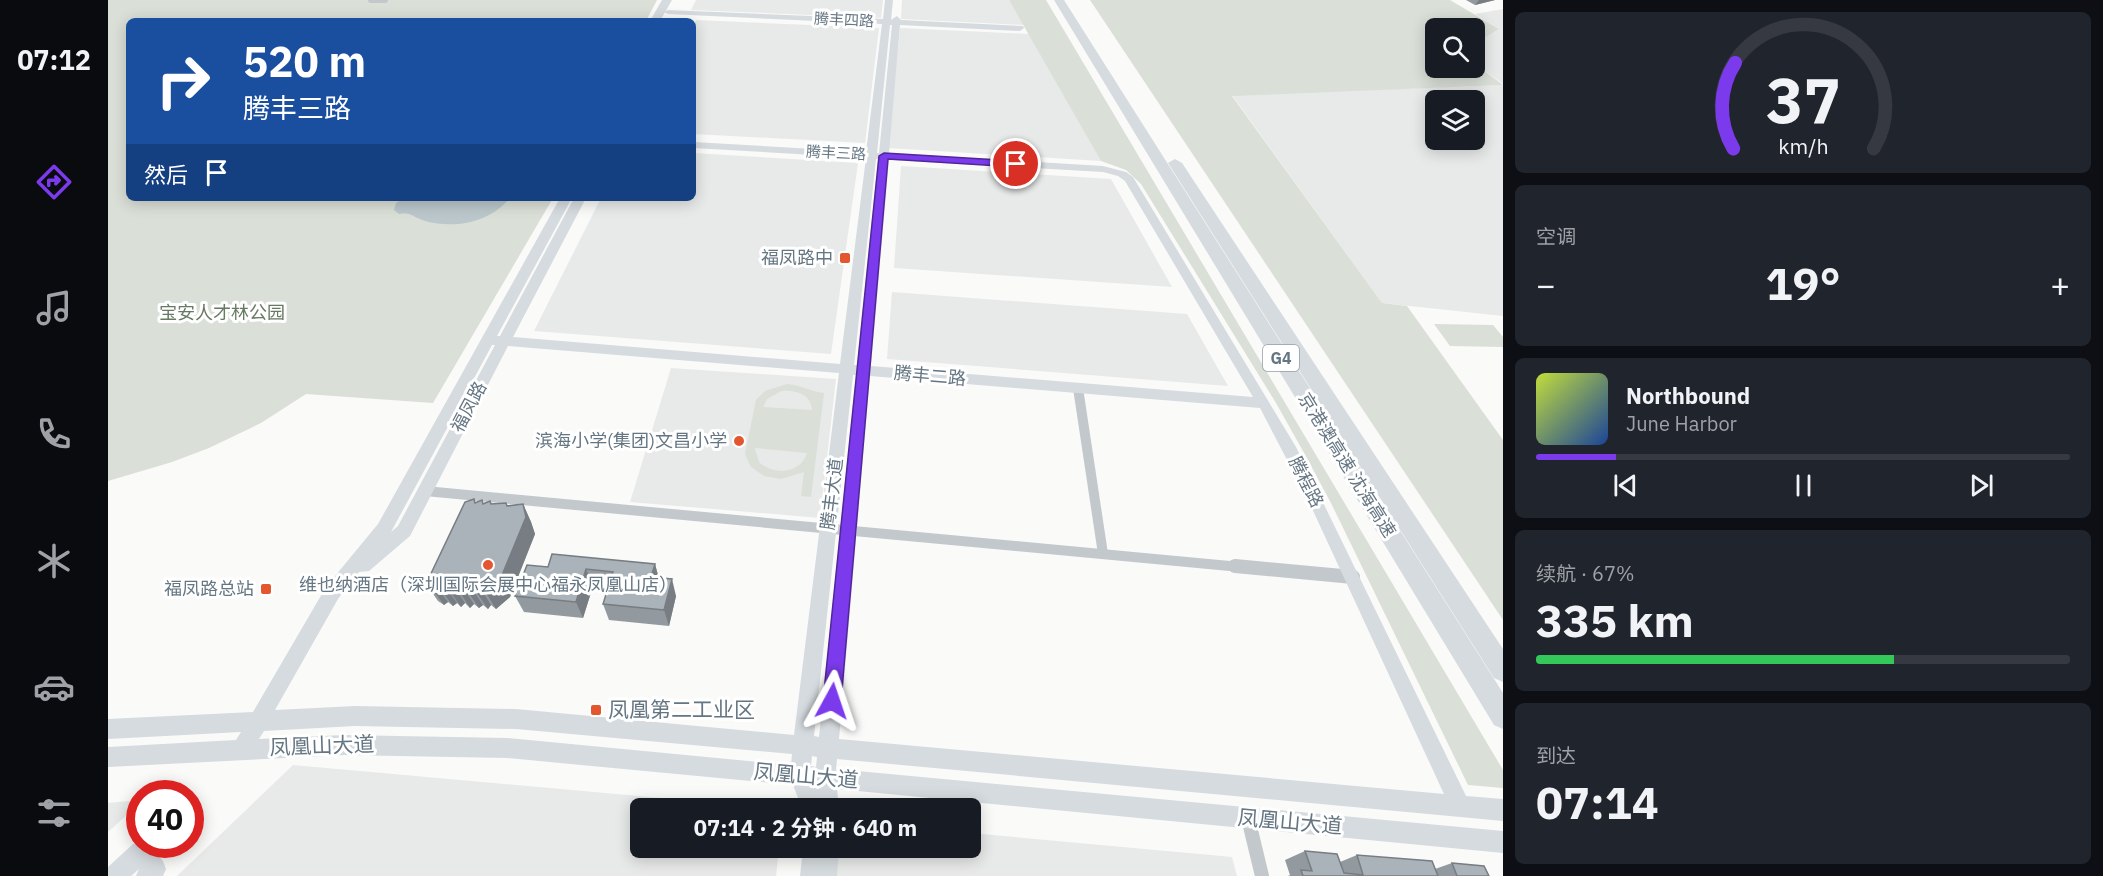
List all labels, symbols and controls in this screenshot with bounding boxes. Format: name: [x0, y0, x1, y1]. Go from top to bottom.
street label: 腾丰四路: [814, 8, 874, 31]
map controls: [1425, 18, 1485, 150]
button: search: [1425, 18, 1485, 78]
text: 520 m: [243, 34, 366, 89]
text: 07:12: [17, 42, 91, 77]
icon: right: [144, 42, 222, 120]
text: 37: [1766, 60, 1840, 141]
text: 腾丰三路: [243, 90, 351, 125]
button: layers: [1425, 90, 1485, 150]
text: km/h: [1778, 133, 1828, 161]
pin: [990, 138, 1041, 189]
street label: 腾丰三路: [806, 141, 866, 164]
icon: arrive: [999, 147, 1032, 180]
icon: arrive: [200, 156, 233, 189]
text: 然后: [144, 160, 188, 189]
icon: directions: [33, 161, 75, 203]
text: 空调: [1536, 223, 1576, 250]
place label: 福凤路中: [761, 246, 833, 269]
marker: 福凤路中: [838, 251, 852, 265]
text: 19°: [1765, 254, 1841, 312]
text: −: [1536, 263, 1556, 306]
text: +: [2050, 263, 2070, 306]
icon: music: [33, 287, 75, 329]
park label: 宝安人才林公园: [159, 301, 285, 324]
road number: G4: [1263, 345, 1299, 371]
street label: 腾丰二路: [893, 361, 967, 390]
street label: 福凤路: [446, 378, 491, 436]
text: Northbound: [1626, 381, 1750, 410]
street label: 京港澳高速 沈海高速: [1294, 388, 1401, 541]
text: June Harbor: [1626, 410, 1737, 437]
icon: phone: [33, 413, 75, 455]
place label: 滨海小学(集团)文昌小学: [535, 429, 727, 452]
marker: 滨海小学(集团)文昌小学: [732, 434, 746, 448]
street label: 腾程路: [1284, 452, 1329, 511]
street label: 腾丰大道: [816, 457, 847, 531]
icon: previous: [1609, 469, 1642, 502]
icon: pause: [1787, 469, 1820, 502]
icon: next: [1965, 469, 1998, 502]
icon: climate: [33, 540, 75, 582]
marker: 维也纳酒店（深圳国际会展中心福永凤凰山店）: [481, 558, 495, 572]
text: 续航 · 67%: [1536, 560, 1635, 587]
place label: 维也纳酒店（深圳国际会展中心福永凤凰山店）: [299, 573, 677, 596]
place label: 福凤路总站: [164, 577, 254, 600]
marker: 福凤路总站: [259, 582, 273, 596]
text: 335 km: [1536, 591, 1694, 649]
icon: car: [33, 666, 75, 708]
position arrow: [800, 669, 864, 733]
place label: 凤凰第二工业区: [608, 695, 755, 723]
marker: 凤凰第二工业区: [589, 703, 603, 717]
street label: 凤凰山大道: [269, 729, 375, 761]
text: 到达: [1536, 742, 1576, 769]
street label: 凤凰山大道: [753, 756, 860, 794]
text: 07:14: [1536, 773, 1659, 831]
speed limit sign: 40: [126, 780, 204, 858]
icon: filters: [33, 792, 75, 834]
street label: 凤凰山大道: [1237, 802, 1344, 840]
text: 07:14 · 2 分钟 · 640 m: [694, 813, 917, 842]

